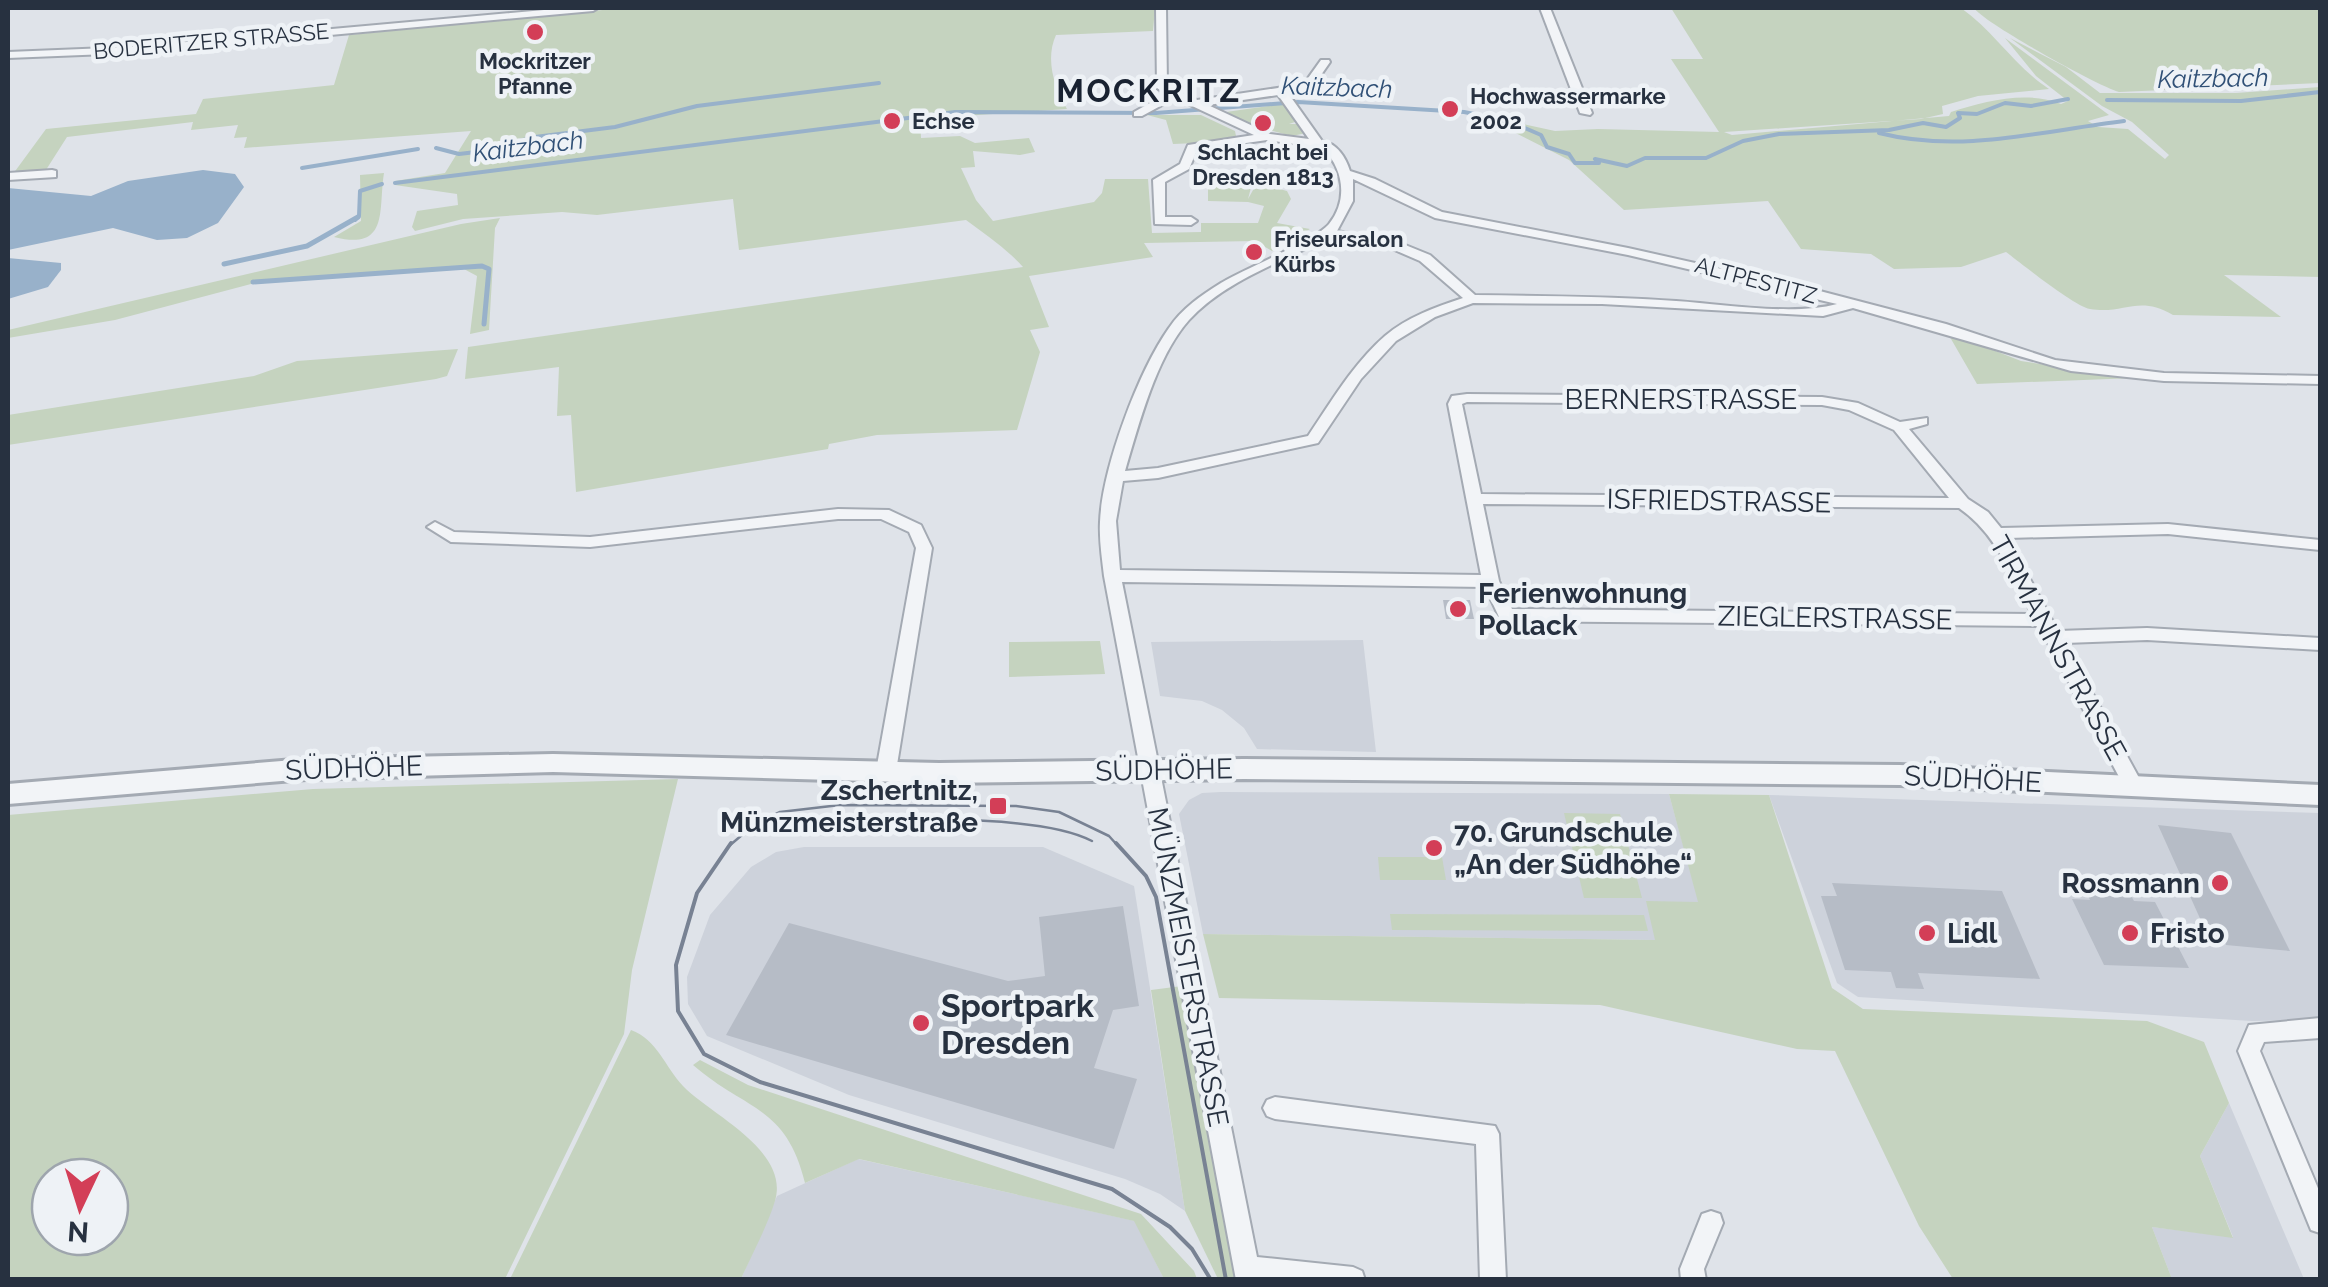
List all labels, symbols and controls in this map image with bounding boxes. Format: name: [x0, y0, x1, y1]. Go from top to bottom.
street label: BODERITZER STRASSE: [92, 18, 330, 64]
marker: Mockritzer Pfanne: [524, 21, 546, 43]
place label: Mockritzer Pfanne: [479, 48, 591, 99]
water label: Kaitzbach: [2157, 62, 2269, 94]
water label: Kaitzbach: [1281, 70, 1393, 104]
district label: MOCKRITZ: [1056, 72, 1242, 109]
place label: Hochwassermarke 2002: [1470, 83, 1666, 134]
marker: Hochwassermarke 2002: [1439, 98, 1461, 120]
place label: Echse: [912, 108, 975, 134]
marker: Echse: [881, 110, 903, 132]
marker: Schlacht bei Dresden 1813: [1252, 112, 1274, 134]
water label: Kaitzbach: [471, 124, 585, 168]
place label: Schlacht bei Dresden 1813: [1192, 139, 1334, 190]
place label: Friseursalon Kürbs: [1274, 226, 1403, 277]
marker: Friseursalon Kürbs: [1243, 241, 1265, 263]
street label: ALTPESTITZ: [1692, 251, 1820, 309]
street label: BERNERSTRASSE: [1565, 383, 1797, 416]
street label: ISFRIEDSTRASSE: [1606, 483, 1832, 519]
street label: TIRMANNSTRASSE: [1983, 530, 2133, 766]
place label: Ferienwohnung Pollack: [1478, 577, 1687, 642]
marker: Ferienwohnung Pollack: [1447, 598, 1469, 620]
street label: ZIEGLERSTRASSE: [1717, 599, 1953, 637]
street label: SÜDHÖHE: [285, 749, 423, 787]
street label: SÜDHÖHE: [1095, 752, 1233, 788]
street label: SÜDHÖHE: [1903, 759, 2043, 799]
place label: Zschertnitz, Münzmeisterstraße: [720, 774, 978, 839]
marker: Zschertnitz, Münzmeisterstraße: [987, 795, 1009, 817]
street label: MÜNZMEISTERSTRASSE: [1141, 804, 1235, 1130]
place label: 70. Grundschule „An der Südhöhe“: [1454, 816, 1692, 881]
marker: 70. Grundschule „An der Südhöhe“: [1423, 837, 1445, 859]
place label: Rossmann: [2061, 867, 2200, 900]
marker: Rossmann: [2209, 872, 2231, 894]
place label: Lidl: [1947, 917, 1998, 950]
place label: Fristo: [2150, 917, 2225, 950]
marker: Lidl: [1916, 922, 1938, 944]
marker: Fristo: [2119, 922, 2141, 944]
place label: Sportpark Dresden: [941, 987, 1094, 1061]
marker: Sportpark Dresden: [910, 1012, 932, 1034]
north arrow: [30, 1157, 130, 1257]
text: N: [66, 1214, 90, 1249]

